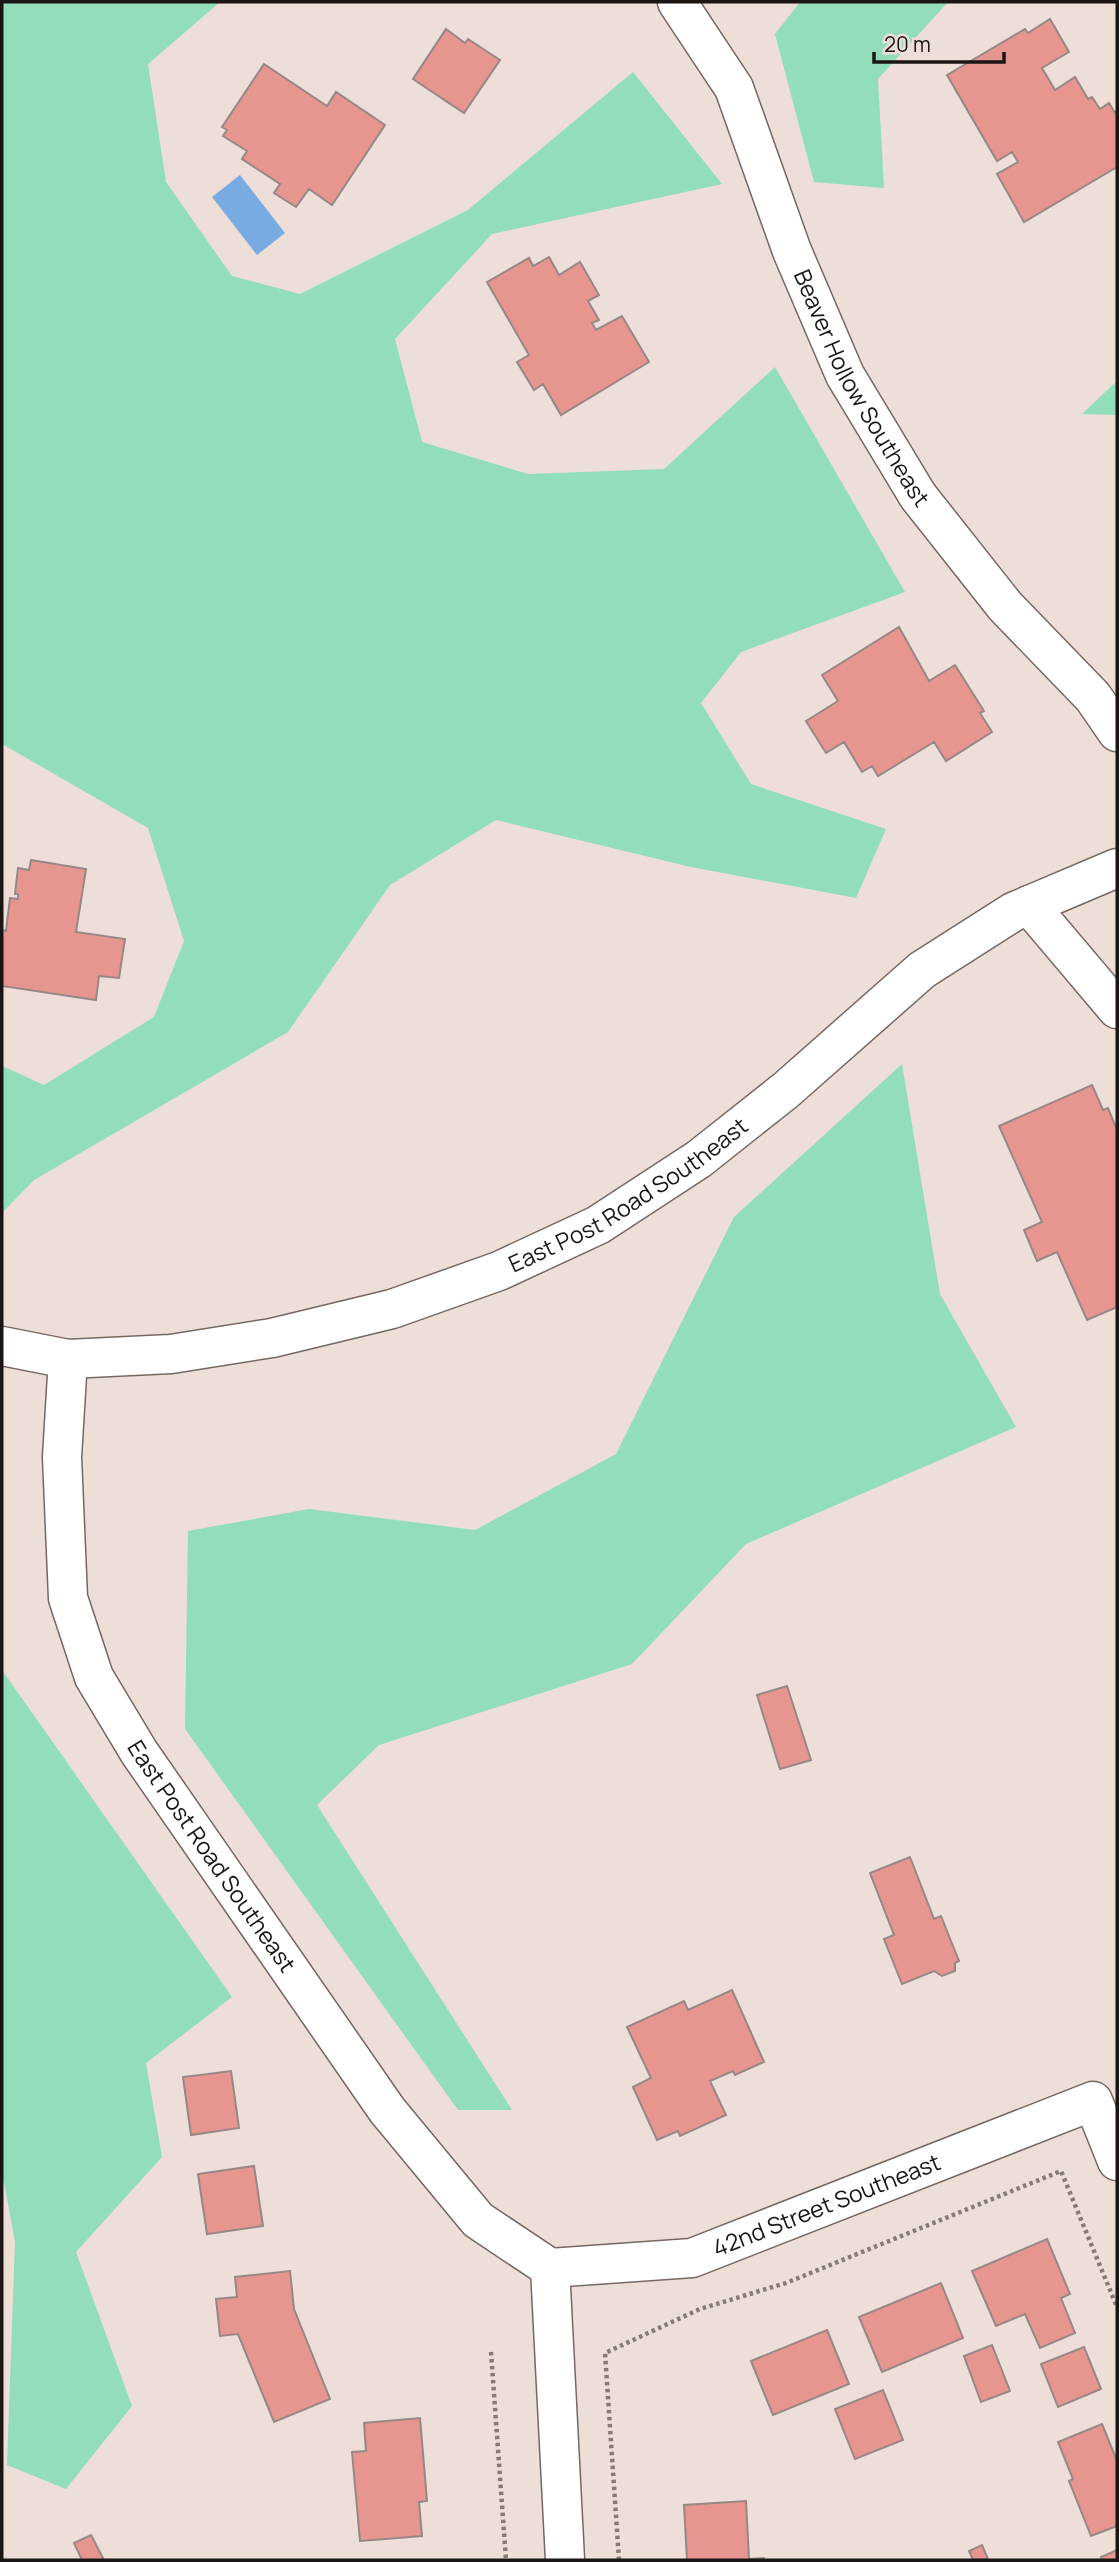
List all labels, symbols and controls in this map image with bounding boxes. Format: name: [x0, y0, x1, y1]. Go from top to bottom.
scale bar: [874, 21, 1004, 65]
text: 20 m: [884, 30, 931, 58]
street label: Beaver Hollow Southeast: [787, 264, 937, 513]
street label: East Post Road Southeast: [503, 1109, 754, 1279]
street label: East Post Road Southeast: [121, 1734, 304, 1978]
street label: 42nd Street Southeast: [708, 2145, 945, 2263]

